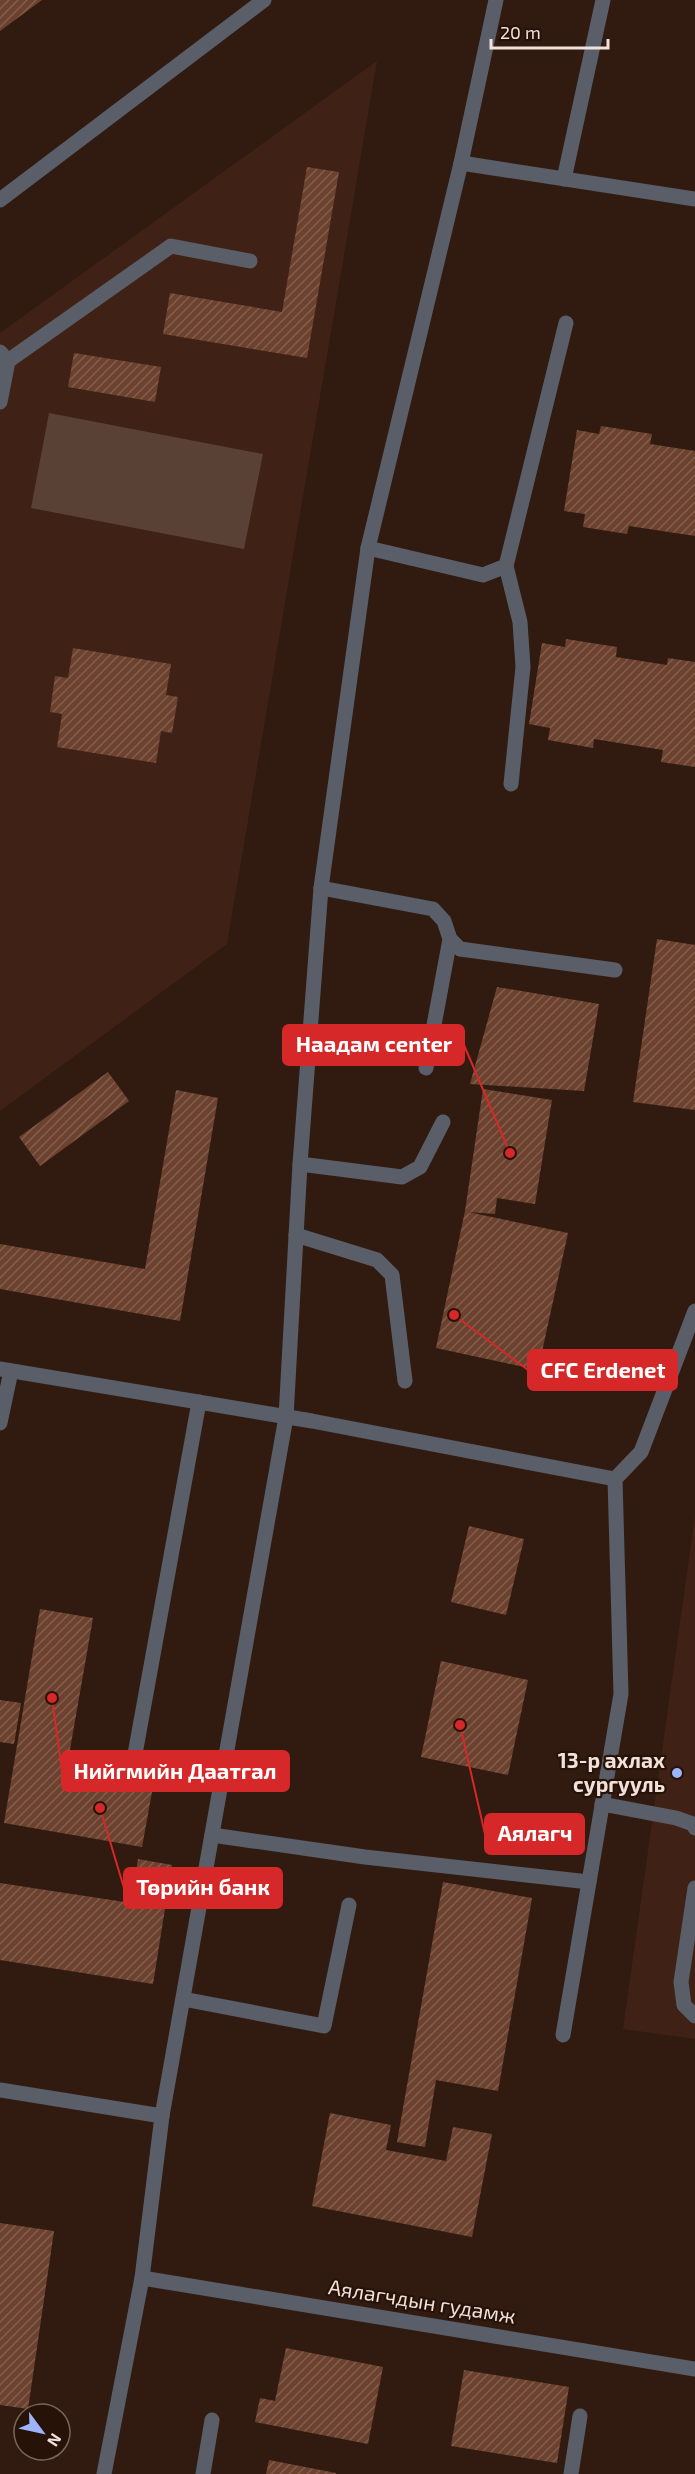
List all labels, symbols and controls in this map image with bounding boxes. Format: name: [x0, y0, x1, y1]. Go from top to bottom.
scale bar: [491, 12, 608, 50]
text: 20 m: [500, 21, 541, 43]
callout: Наадам center: [283, 1025, 464, 1065]
text: Наадам center: [296, 1030, 453, 1056]
callout: CFC Erdenet: [528, 1350, 677, 1390]
text: CFC Erdenet: [541, 1356, 666, 1382]
place label: 13-р ахлах сургууль: [558, 1747, 665, 1796]
callout: Нийгмийн Даатгал: [62, 1751, 289, 1791]
text: Нийгмийн Даатгал: [73, 1757, 277, 1783]
marker: 13-р ахлах сургууль: [670, 1766, 684, 1780]
callout: Аялагч: [485, 1814, 584, 1854]
text: Аялагч: [497, 1819, 573, 1845]
callout: Төрийн банк: [124, 1868, 282, 1908]
text: Төрийн банк: [136, 1873, 270, 1899]
street label: Аялагчдын гудамж: [327, 2273, 518, 2329]
north arrow: [12, 2402, 72, 2462]
text: N: [44, 2430, 66, 2450]

